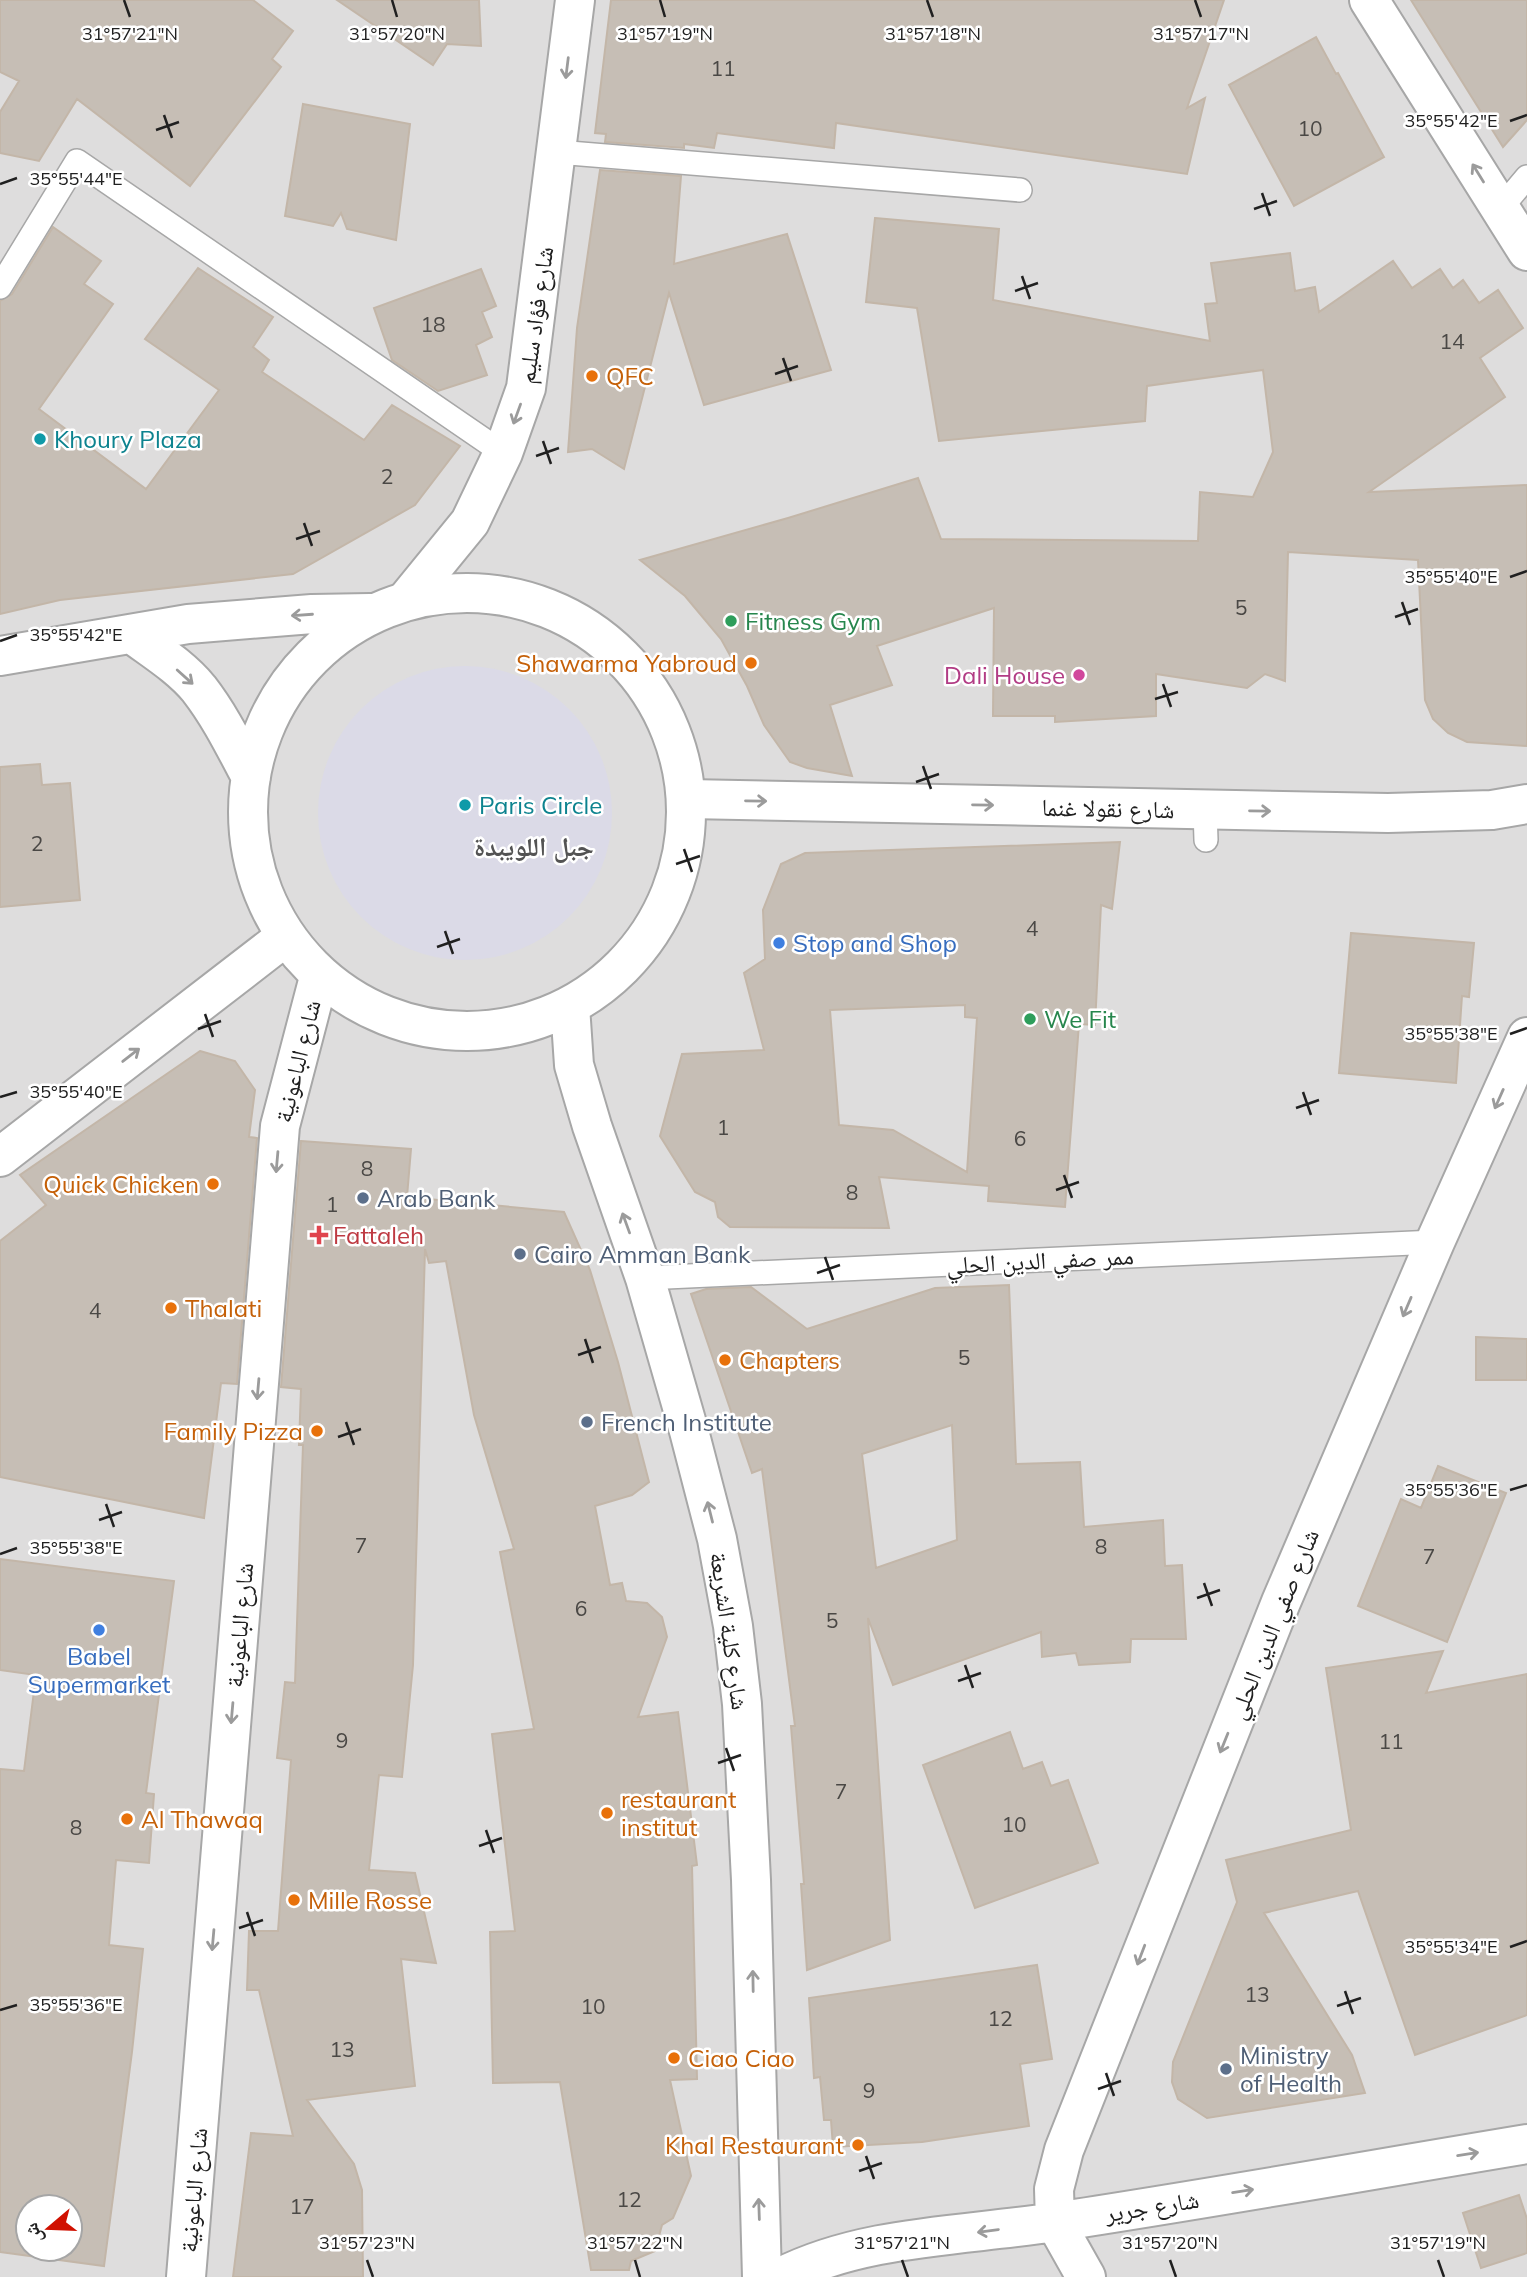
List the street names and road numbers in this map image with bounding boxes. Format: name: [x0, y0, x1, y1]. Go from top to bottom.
street label: شارع فؤاد سليم: [511, 245, 561, 386]
street label: شارع نقولا غنما: [1041, 792, 1175, 825]
street label: شارع الباعونية: [267, 997, 328, 1126]
street label: ممر صفي الدين الحلي: [946, 1240, 1135, 1285]
street label: شارع صفي الدين الحلي: [1221, 1524, 1330, 1725]
street label: شارع كلية الشريعة: [703, 1550, 756, 1712]
street label: شارع الباعونية: [219, 1561, 260, 1689]
street label: شارع الباعونية: [173, 2126, 214, 2254]
street label: شارع جرير: [1102, 2184, 1201, 2229]

